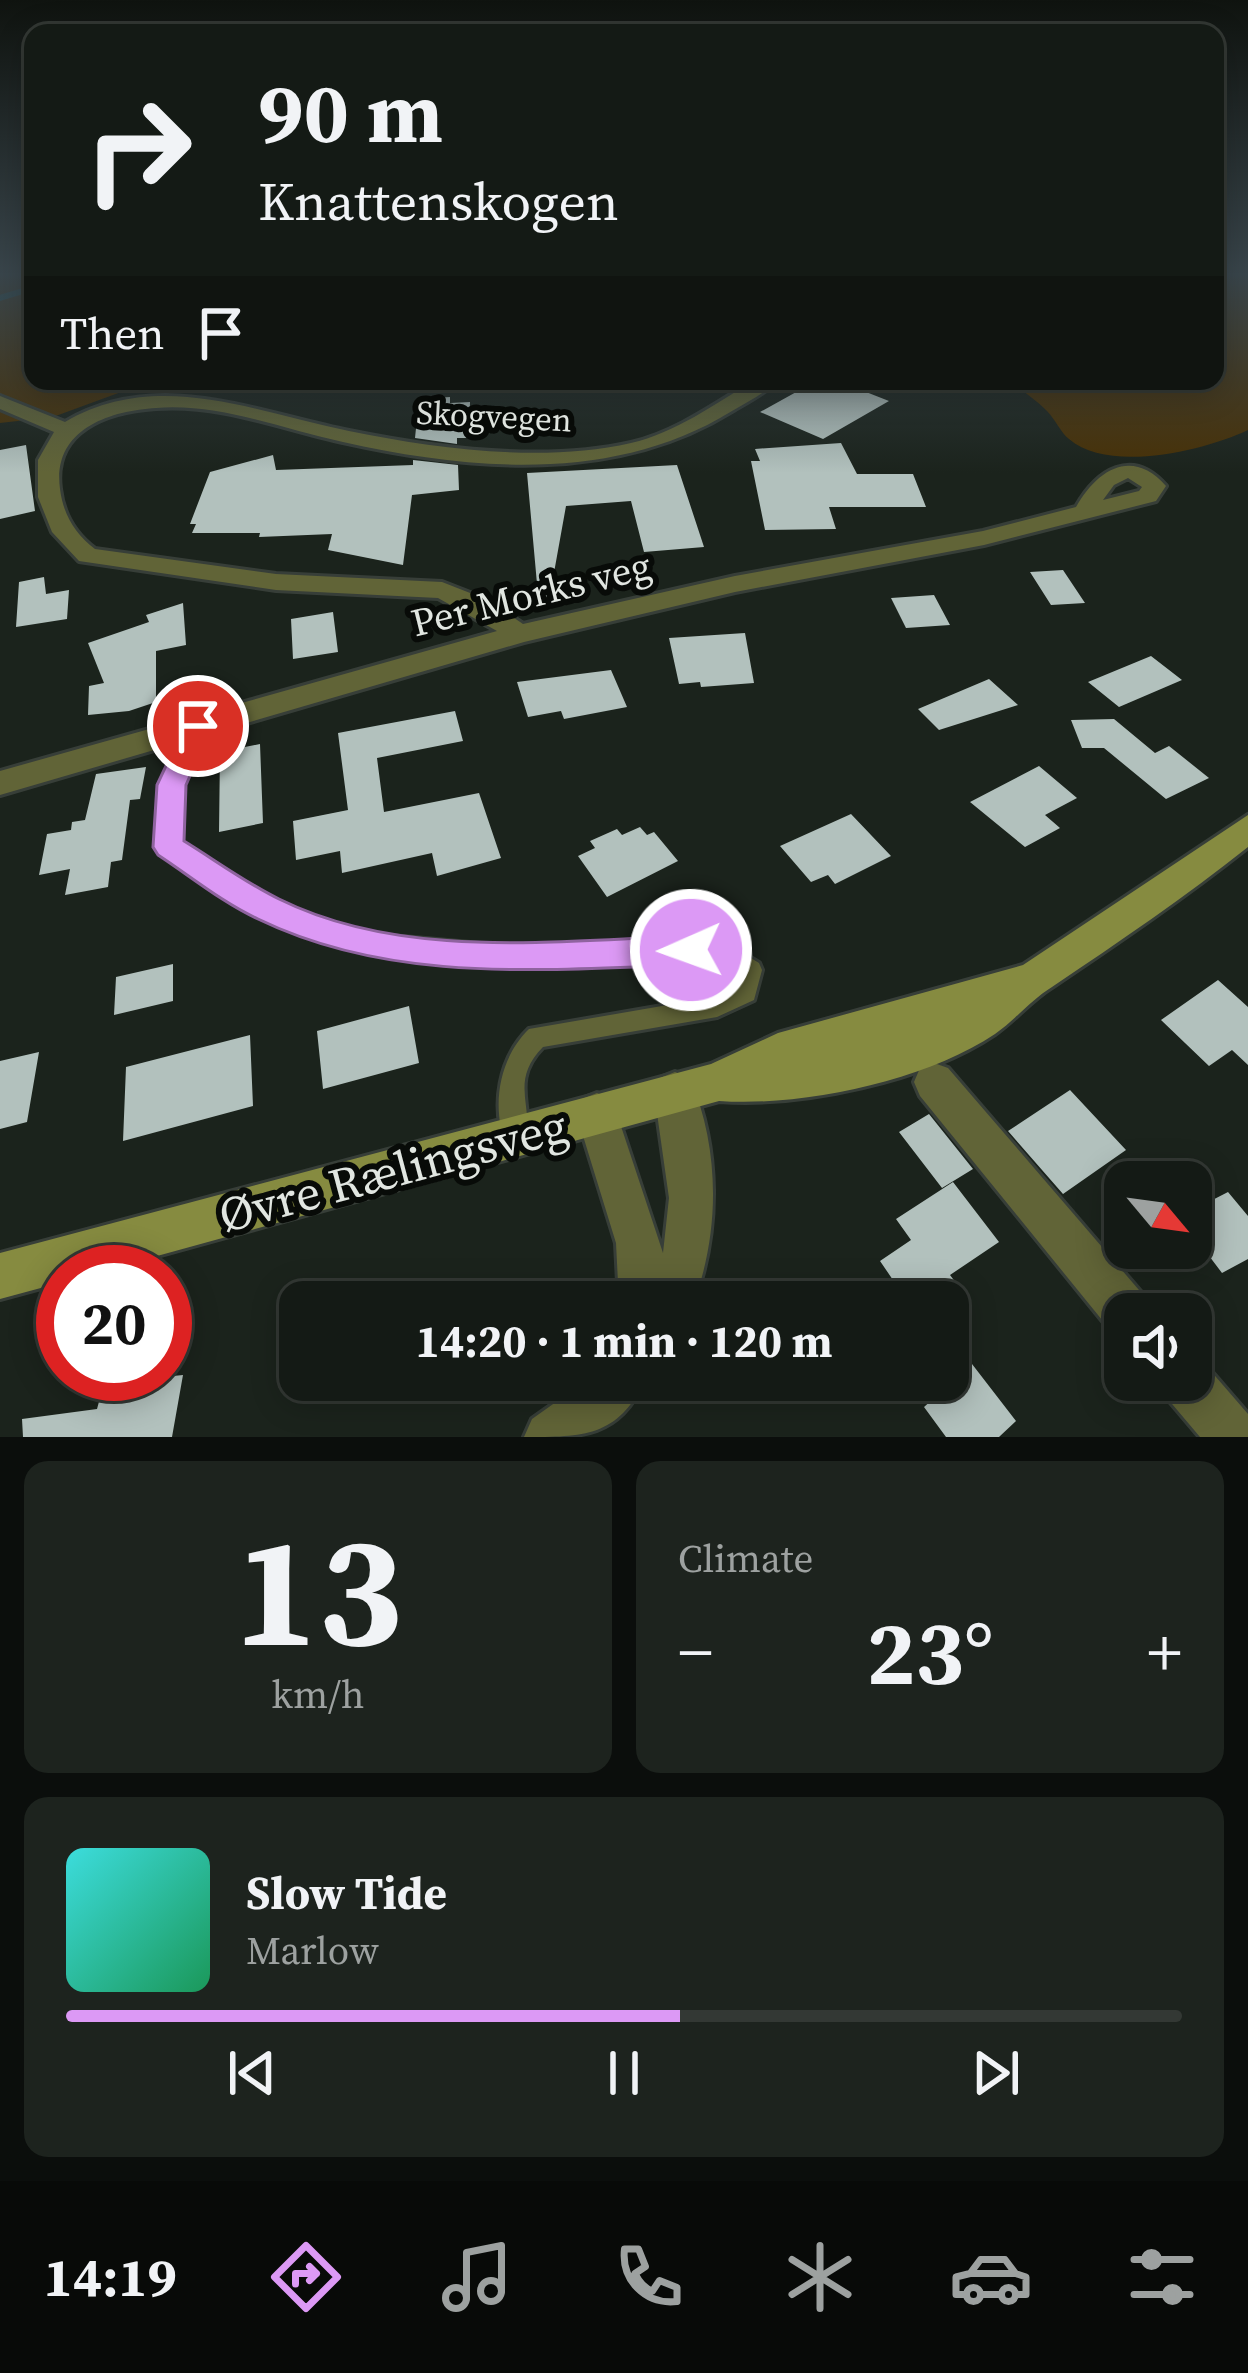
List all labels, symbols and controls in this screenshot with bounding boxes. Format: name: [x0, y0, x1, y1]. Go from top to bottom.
text: 90 m: [258, 55, 443, 170]
icon: right: [60, 72, 216, 228]
text: Knattenskogen: [258, 164, 619, 238]
icon: arrive: [188, 300, 254, 366]
text: Then: [60, 302, 164, 364]
street label: Skogvegen: [415, 389, 573, 443]
street label: Per Morks veg: [405, 539, 657, 649]
pin: [147, 675, 249, 777]
icon: arrive: [165, 693, 231, 759]
position arrow: [628, 887, 754, 1013]
street label: Øvre Rælingsveg: [211, 1092, 575, 1248]
north arrow: [1104, 1161, 1212, 1269]
map controls: [1104, 1161, 1212, 1401]
speed limit sign: 20: [36, 1245, 192, 1401]
button: sound: [1104, 1293, 1212, 1401]
text: 14:20 · 1 min · 120 m: [416, 1310, 832, 1372]
text: 13: [233, 1483, 403, 1697]
text: Climate: [678, 1532, 813, 1585]
text: 23°: [866, 1591, 994, 1714]
text: −: [678, 1607, 713, 1697]
text: +: [1147, 1607, 1182, 1697]
text: km/h: [272, 1668, 364, 1721]
text: Slow Tide: [246, 1862, 447, 1924]
text: Marlow: [246, 1924, 379, 1977]
icon: previous: [219, 2040, 285, 2106]
icon: pause: [591, 2040, 657, 2106]
icon: next: [963, 2040, 1029, 2106]
icon: directions: [264, 2235, 348, 2319]
icon: music: [435, 2235, 519, 2319]
icon: phone: [607, 2235, 691, 2319]
icon: climate: [778, 2235, 862, 2319]
icon: car: [949, 2235, 1033, 2319]
icon: filters: [1120, 2235, 1204, 2319]
text: 14:19: [44, 2240, 177, 2314]

